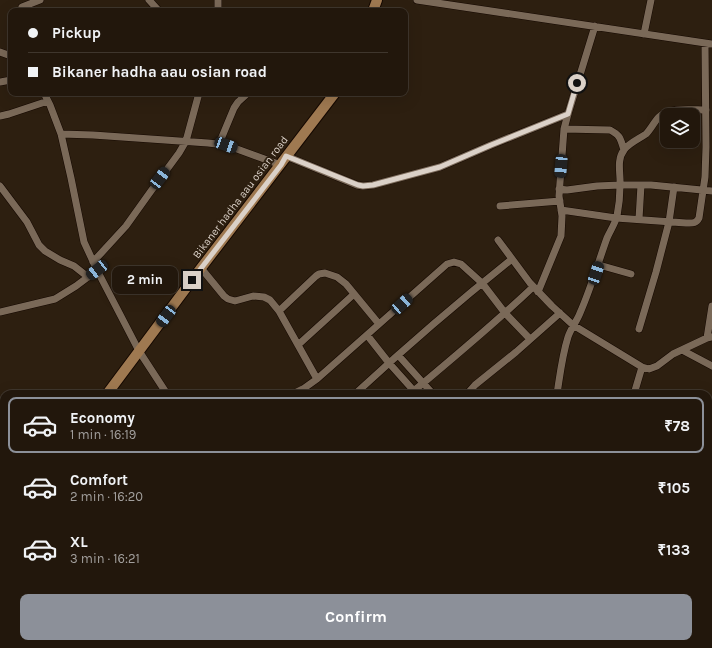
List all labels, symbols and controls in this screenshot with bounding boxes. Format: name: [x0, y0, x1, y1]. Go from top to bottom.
text: Pickup: [52, 24, 101, 42]
text: Bikaner hadha aau osian road: [52, 63, 267, 81]
route start: [568, 74, 586, 92]
map controls: [660, 108, 700, 148]
button: layers: [660, 108, 700, 148]
street label: Bikaner hadha aau osian road: [190, 133, 291, 261]
car: [213, 135, 239, 155]
car: [554, 154, 568, 178]
car: [148, 165, 172, 191]
car: [84, 258, 110, 282]
car: [587, 260, 605, 286]
callout: 2 min: [112, 266, 178, 294]
route end: [183, 271, 201, 289]
text: 2 min: [127, 272, 163, 287]
car: [389, 292, 415, 316]
car: [154, 303, 178, 329]
icon: car: [22, 407, 58, 443]
text: Economy: [70, 409, 135, 427]
text: ₹78: [664, 417, 690, 435]
text: 1 min · 16:19: [70, 427, 136, 442]
icon: car: [22, 469, 58, 505]
text: Comfort: [70, 471, 128, 489]
text: ₹105: [658, 479, 690, 497]
text: 2 min · 16:20: [70, 489, 143, 504]
icon: car: [22, 531, 58, 567]
text: XL: [70, 533, 88, 551]
text: ₹133: [657, 541, 690, 559]
text: 3 min · 16:21: [70, 551, 140, 566]
button: Confirm: [20, 594, 692, 640]

